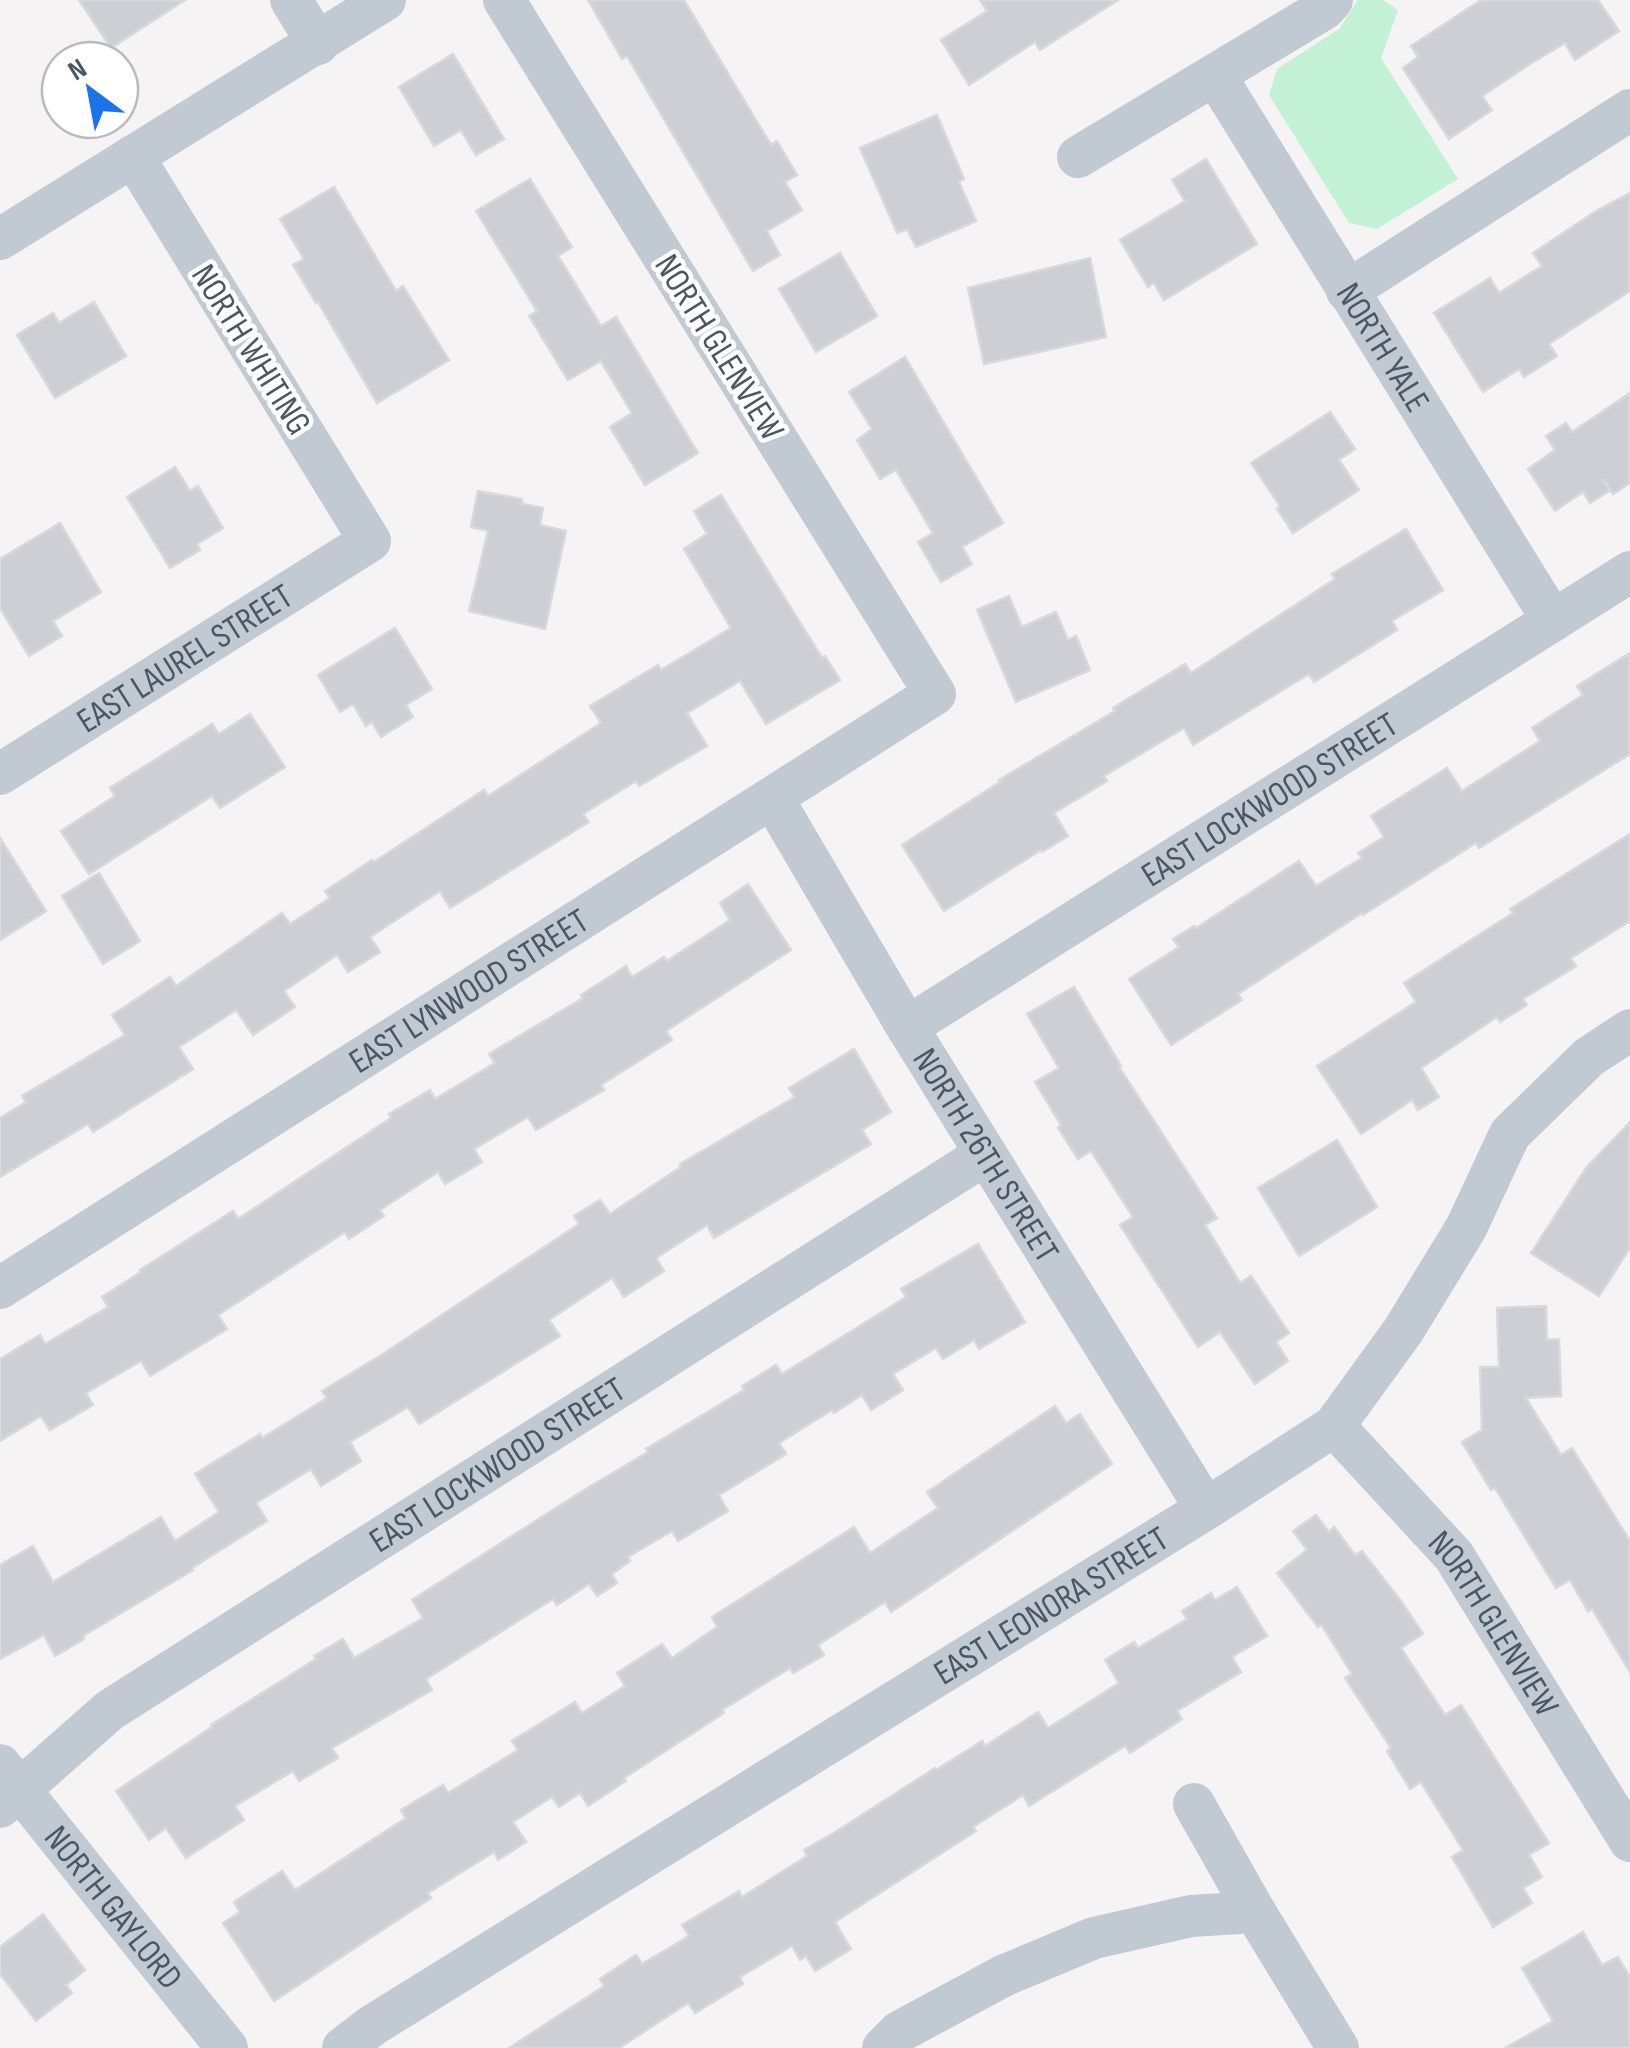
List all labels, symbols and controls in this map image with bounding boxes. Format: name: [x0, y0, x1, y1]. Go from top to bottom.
north arrow: [40, 40, 140, 140]
text: N: [62, 52, 93, 88]
street label: NORTH GLENVIEW: [645, 247, 793, 449]
street label: NORTH WHITING: [181, 257, 320, 443]
street label: NORTH YALE: [1326, 275, 1438, 420]
street label: EAST LAUREL STREET: [70, 575, 301, 743]
street label: EAST LOCKWOOD STREET: [1134, 704, 1406, 897]
street label: EAST LYNWOOD STREET: [342, 900, 597, 1084]
street label: NORTH 26TH STREET: [903, 1041, 1068, 1271]
street label: EAST LOCKWOOD STREET: [362, 1369, 634, 1563]
street label: EAST LEONORA STREET: [926, 1518, 1177, 1695]
street label: NORTH GLENVIEW: [1418, 1522, 1568, 1725]
street label: NORTH GAYLORD: [34, 1818, 191, 1998]

